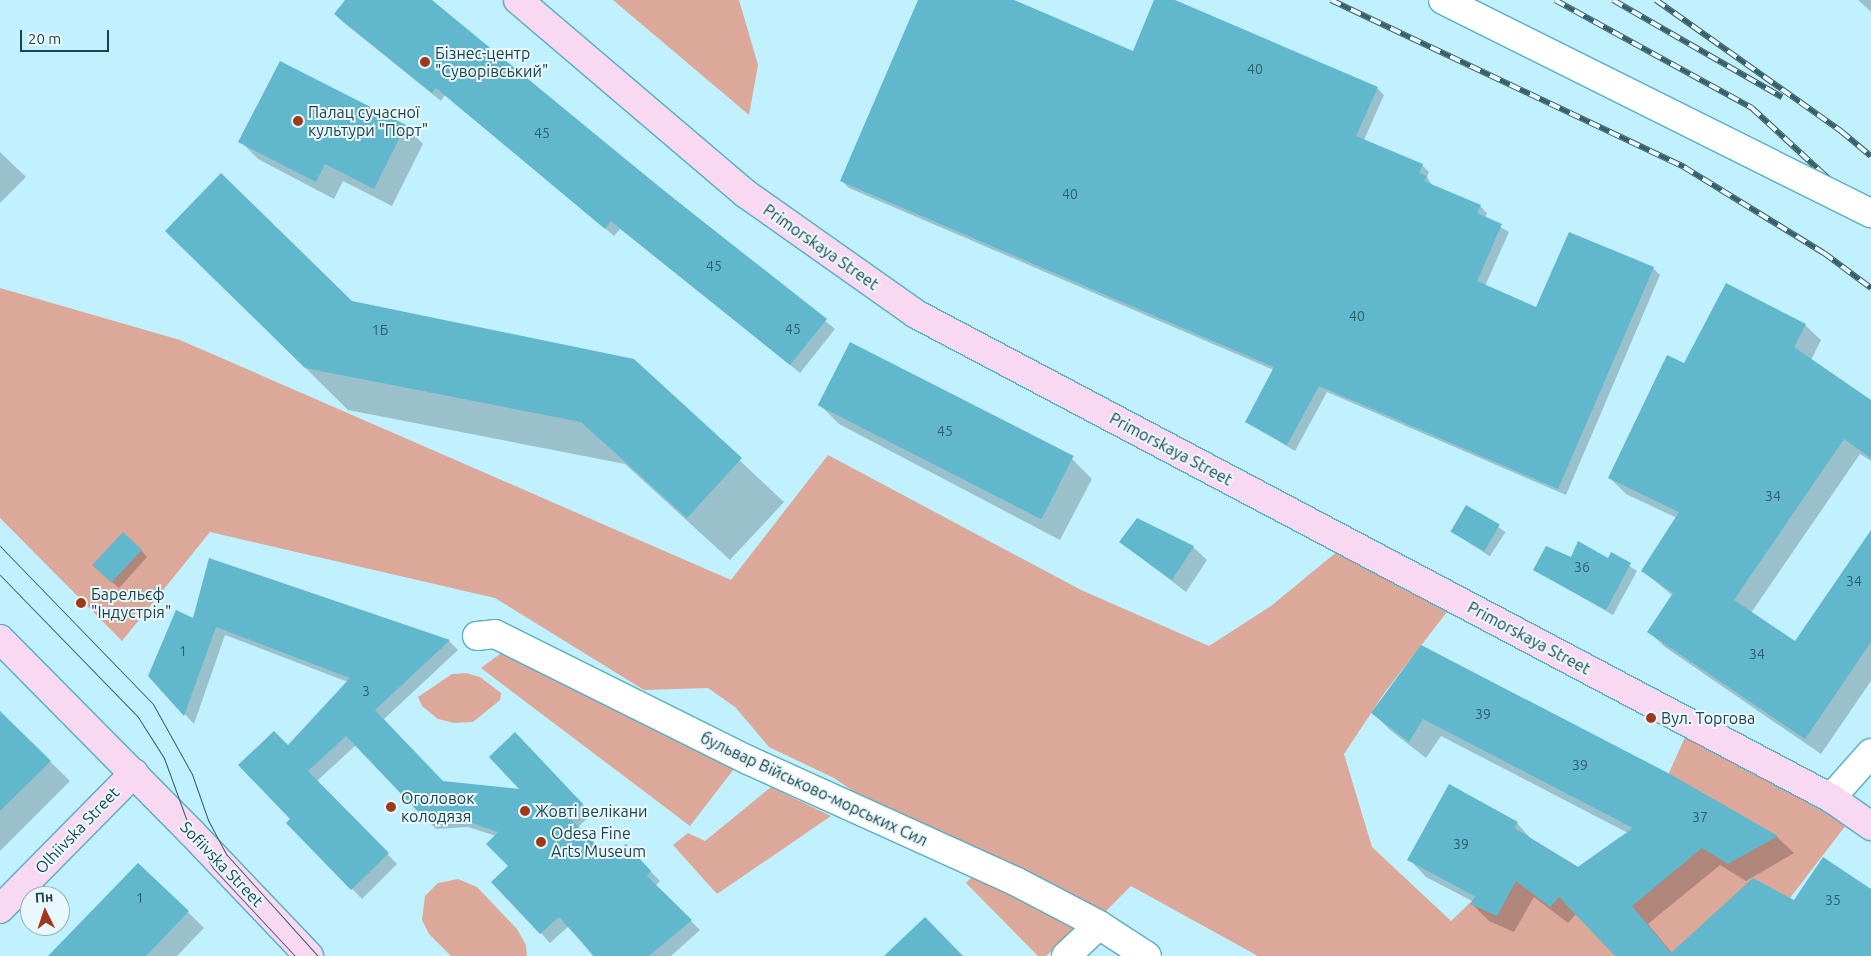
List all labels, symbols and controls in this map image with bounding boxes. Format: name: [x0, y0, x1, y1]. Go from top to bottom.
scale bar: [22, 20, 111, 52]
text: 20 m: [28, 30, 61, 47]
place label: Бізнес-центр "Суворівський": [435, 43, 548, 81]
marker: Бізнес-центр "Суворівський": [419, 56, 431, 68]
house number: 40: [1247, 61, 1263, 77]
place label: Палац сучасної культури "Порт": [308, 102, 428, 140]
marker: Палац сучасної культури "Порт": [292, 115, 304, 127]
house number: 45: [534, 125, 550, 141]
house number: 40: [1062, 186, 1078, 202]
street label: Primorskaya Street: [760, 200, 882, 294]
house number: 45: [706, 258, 722, 274]
house number: 40: [1349, 308, 1365, 324]
house number: 45: [785, 321, 801, 337]
house number: 1Б: [372, 322, 388, 338]
street label: Primorskaya Street: [1106, 409, 1236, 489]
house number: 45: [937, 423, 953, 439]
house number: 34: [1765, 488, 1781, 504]
house number: 36: [1574, 559, 1590, 575]
house number: 34: [1846, 573, 1862, 589]
place label: Барельєф "Індустрія": [91, 584, 171, 622]
marker: Барельєф "Індустрія": [75, 597, 87, 609]
street label: Primorskaya Street: [1464, 598, 1594, 678]
house number: 1: [179, 643, 187, 659]
house number: 34: [1749, 646, 1765, 662]
house number: 3: [362, 683, 370, 699]
house number: 39: [1475, 706, 1491, 722]
place label: Вул. Торгова: [1661, 708, 1755, 728]
marker: Вул. Торгова: [1645, 712, 1657, 724]
street label: бульвар Військово-морських Сил: [697, 728, 931, 850]
house number: 39: [1572, 757, 1588, 773]
street label: Olhiivska Street: [31, 783, 123, 877]
place label: Оголовок колодязя: [401, 788, 474, 826]
marker: Оголовок колодязя: [385, 801, 397, 813]
place label: Жовті велікани: [535, 801, 648, 821]
marker: Жовті велікани: [519, 805, 531, 817]
house number: 37: [1692, 809, 1708, 825]
street label: Sofiivska Street: [177, 817, 267, 911]
place label: Odesa Fine Arts Museum: [551, 823, 646, 861]
marker: Odesa Fine Arts Museum: [535, 836, 547, 848]
house number: 39: [1453, 836, 1469, 852]
north arrow: [20, 886, 70, 936]
text: Пн: [34, 888, 54, 906]
house number: 1: [136, 890, 144, 906]
house number: 35: [1825, 892, 1841, 908]

